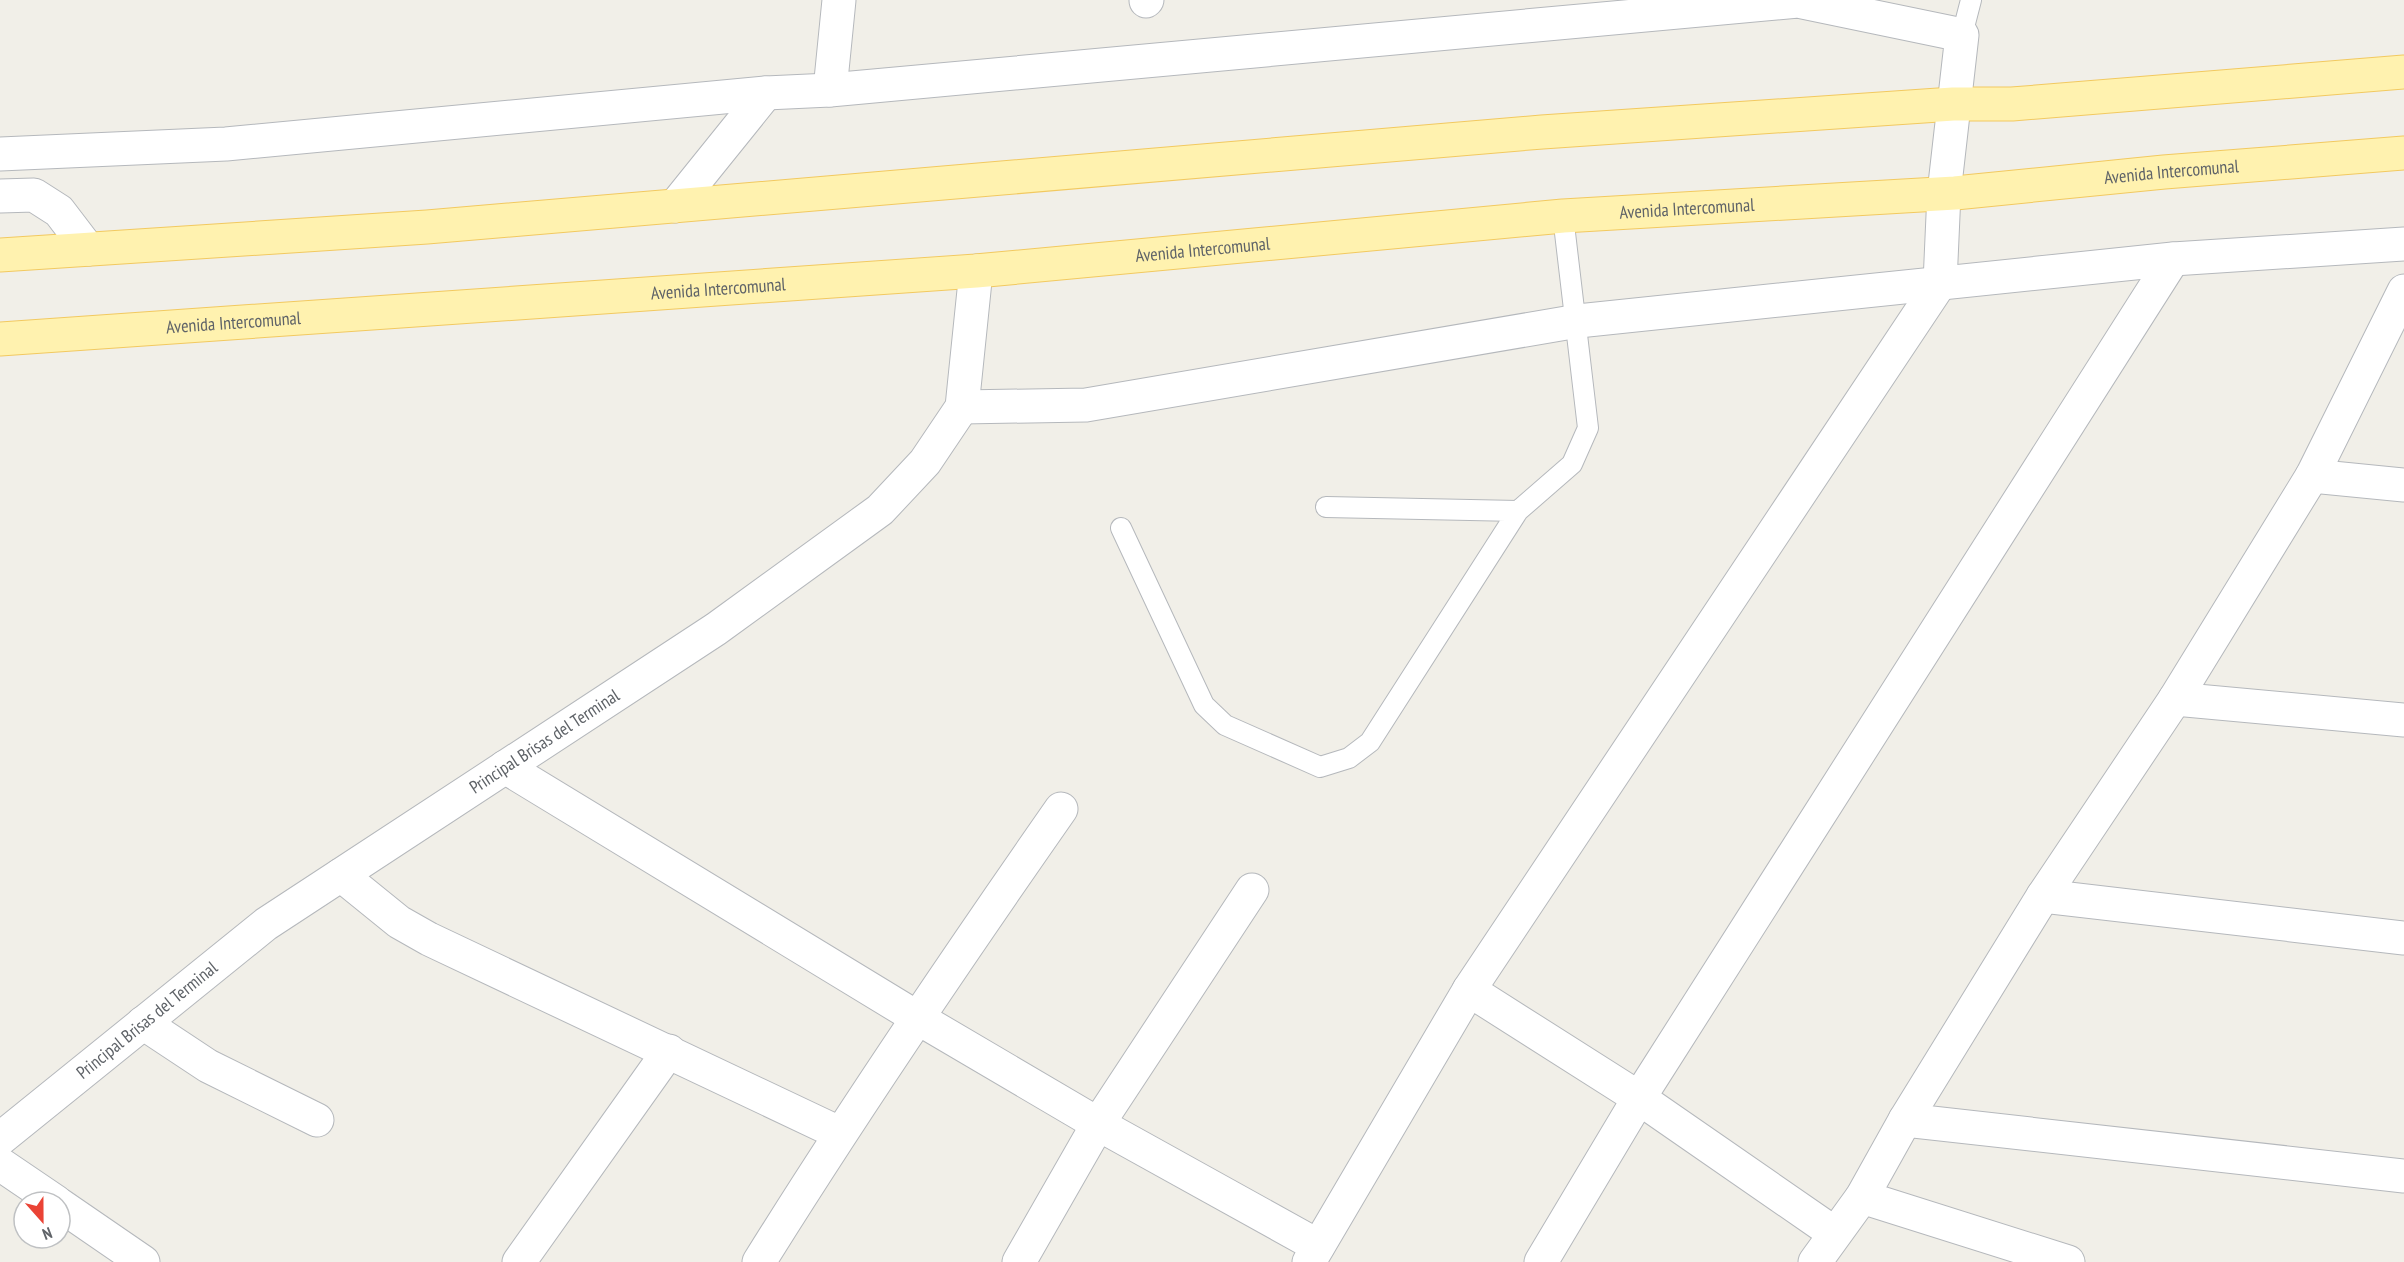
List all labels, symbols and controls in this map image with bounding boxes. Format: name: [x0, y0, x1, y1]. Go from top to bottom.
street label: Avenida Intercomunal: [2103, 154, 2240, 189]
street label: Avenida Intercomunal: [1619, 193, 1756, 224]
street label: Avenida Intercomunal: [1134, 231, 1272, 267]
street label: Avenida Intercomunal: [650, 272, 787, 305]
street label: Avenida Intercomunal: [165, 306, 302, 338]
street label: Principal Brisas del Terminal: [465, 683, 624, 799]
street label: Principal Brisas del Terminal: [72, 955, 222, 1084]
north arrow: [12, 1190, 72, 1250]
text: N: [40, 1223, 55, 1245]

